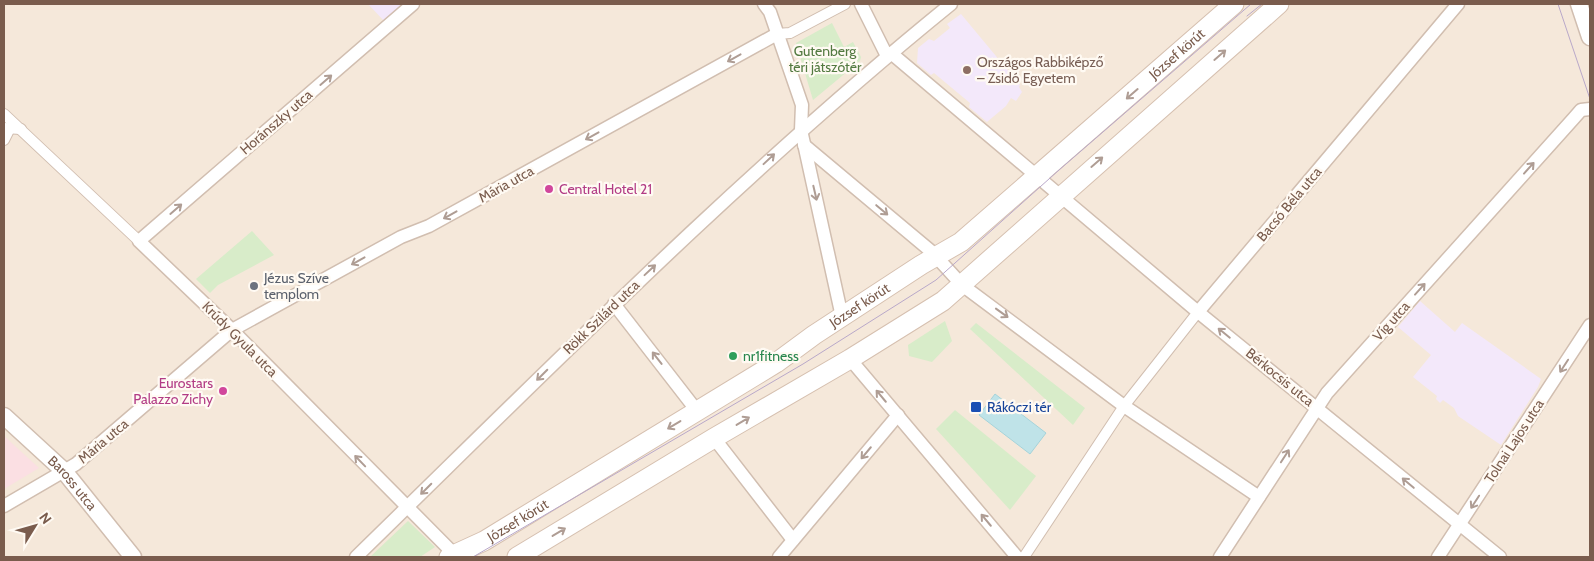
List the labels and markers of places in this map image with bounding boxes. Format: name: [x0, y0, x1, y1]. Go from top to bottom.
place label: Országos Rabbiképző – Zsidó Egyetem: [977, 53, 1104, 87]
marker: Országos Rabbiképző – Zsidó Egyetem: [961, 64, 973, 76]
place label: Central Hotel 21: [559, 180, 652, 198]
marker: Central Hotel 21: [543, 183, 555, 195]
place label: Jézus Szíve templom: [263, 269, 329, 303]
marker: Jézus Szíve templom: [248, 280, 260, 292]
place label: nr1fitness: [743, 347, 799, 365]
marker: nr1fitness: [727, 350, 739, 362]
place label: Eurostars Palazzo Zichy: [133, 374, 213, 408]
marker: Eurostars Palazzo Zichy: [217, 385, 229, 397]
place label: Rákóczi tér: [987, 398, 1052, 416]
marker: Rákóczi tér: [969, 400, 983, 414]

